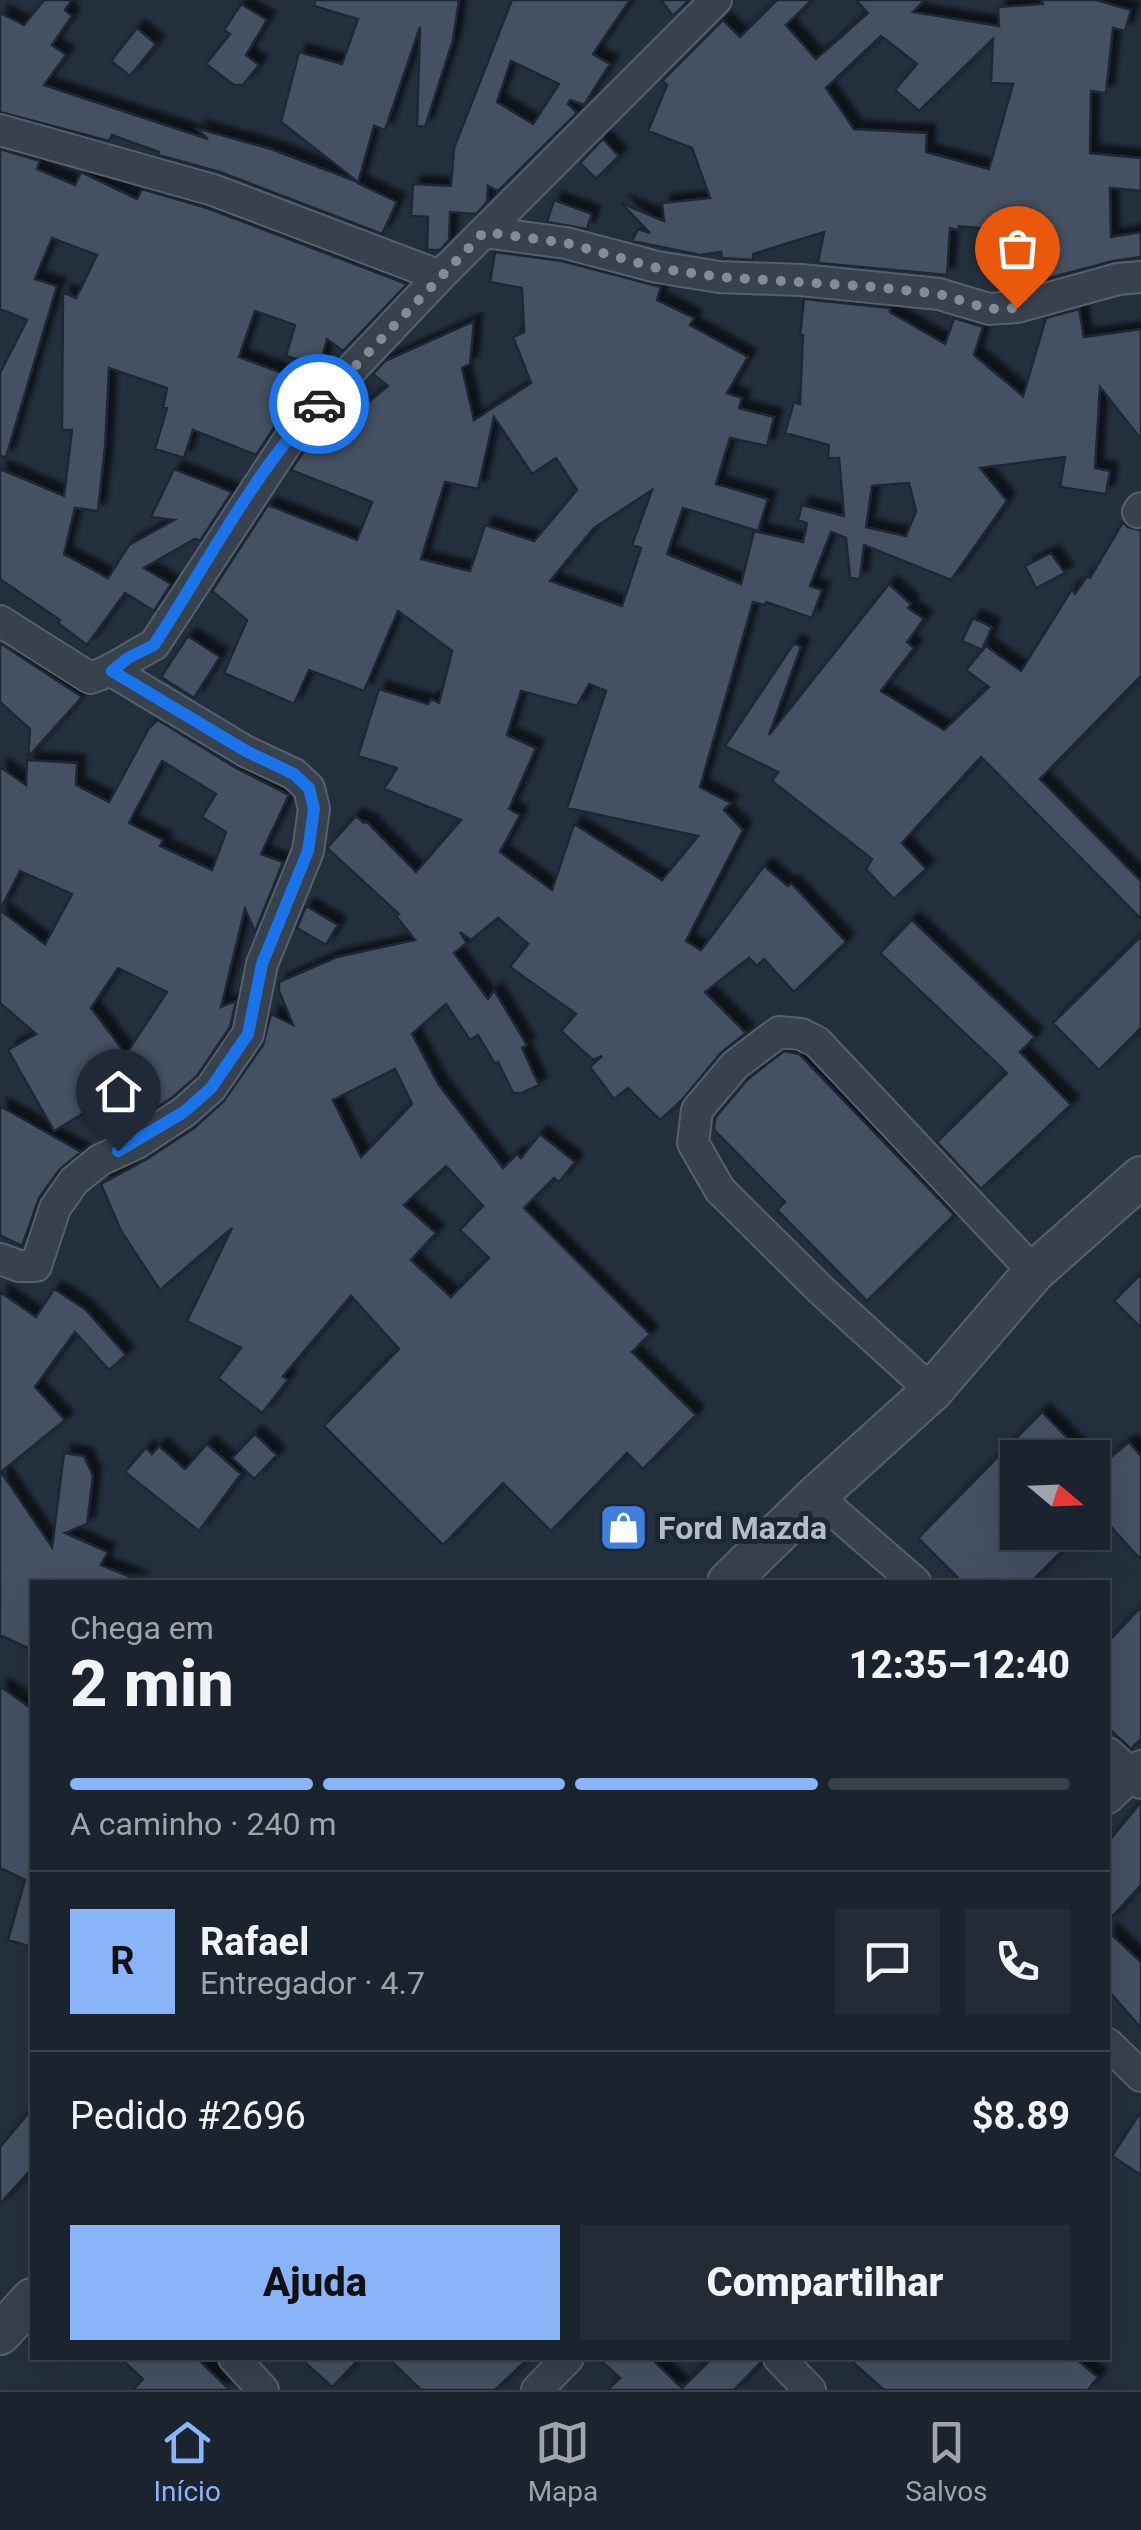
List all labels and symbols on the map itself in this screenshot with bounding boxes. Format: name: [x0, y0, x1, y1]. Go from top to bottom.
pin: [975, 206, 1060, 309]
courier: [269, 354, 369, 454]
pin: [76, 1049, 161, 1152]
north arrow: [1000, 1440, 1110, 1550]
shop icon: Ford Mazda: [597, 1502, 649, 1554]
place label: Ford Mazda: [658, 1509, 827, 1547]

